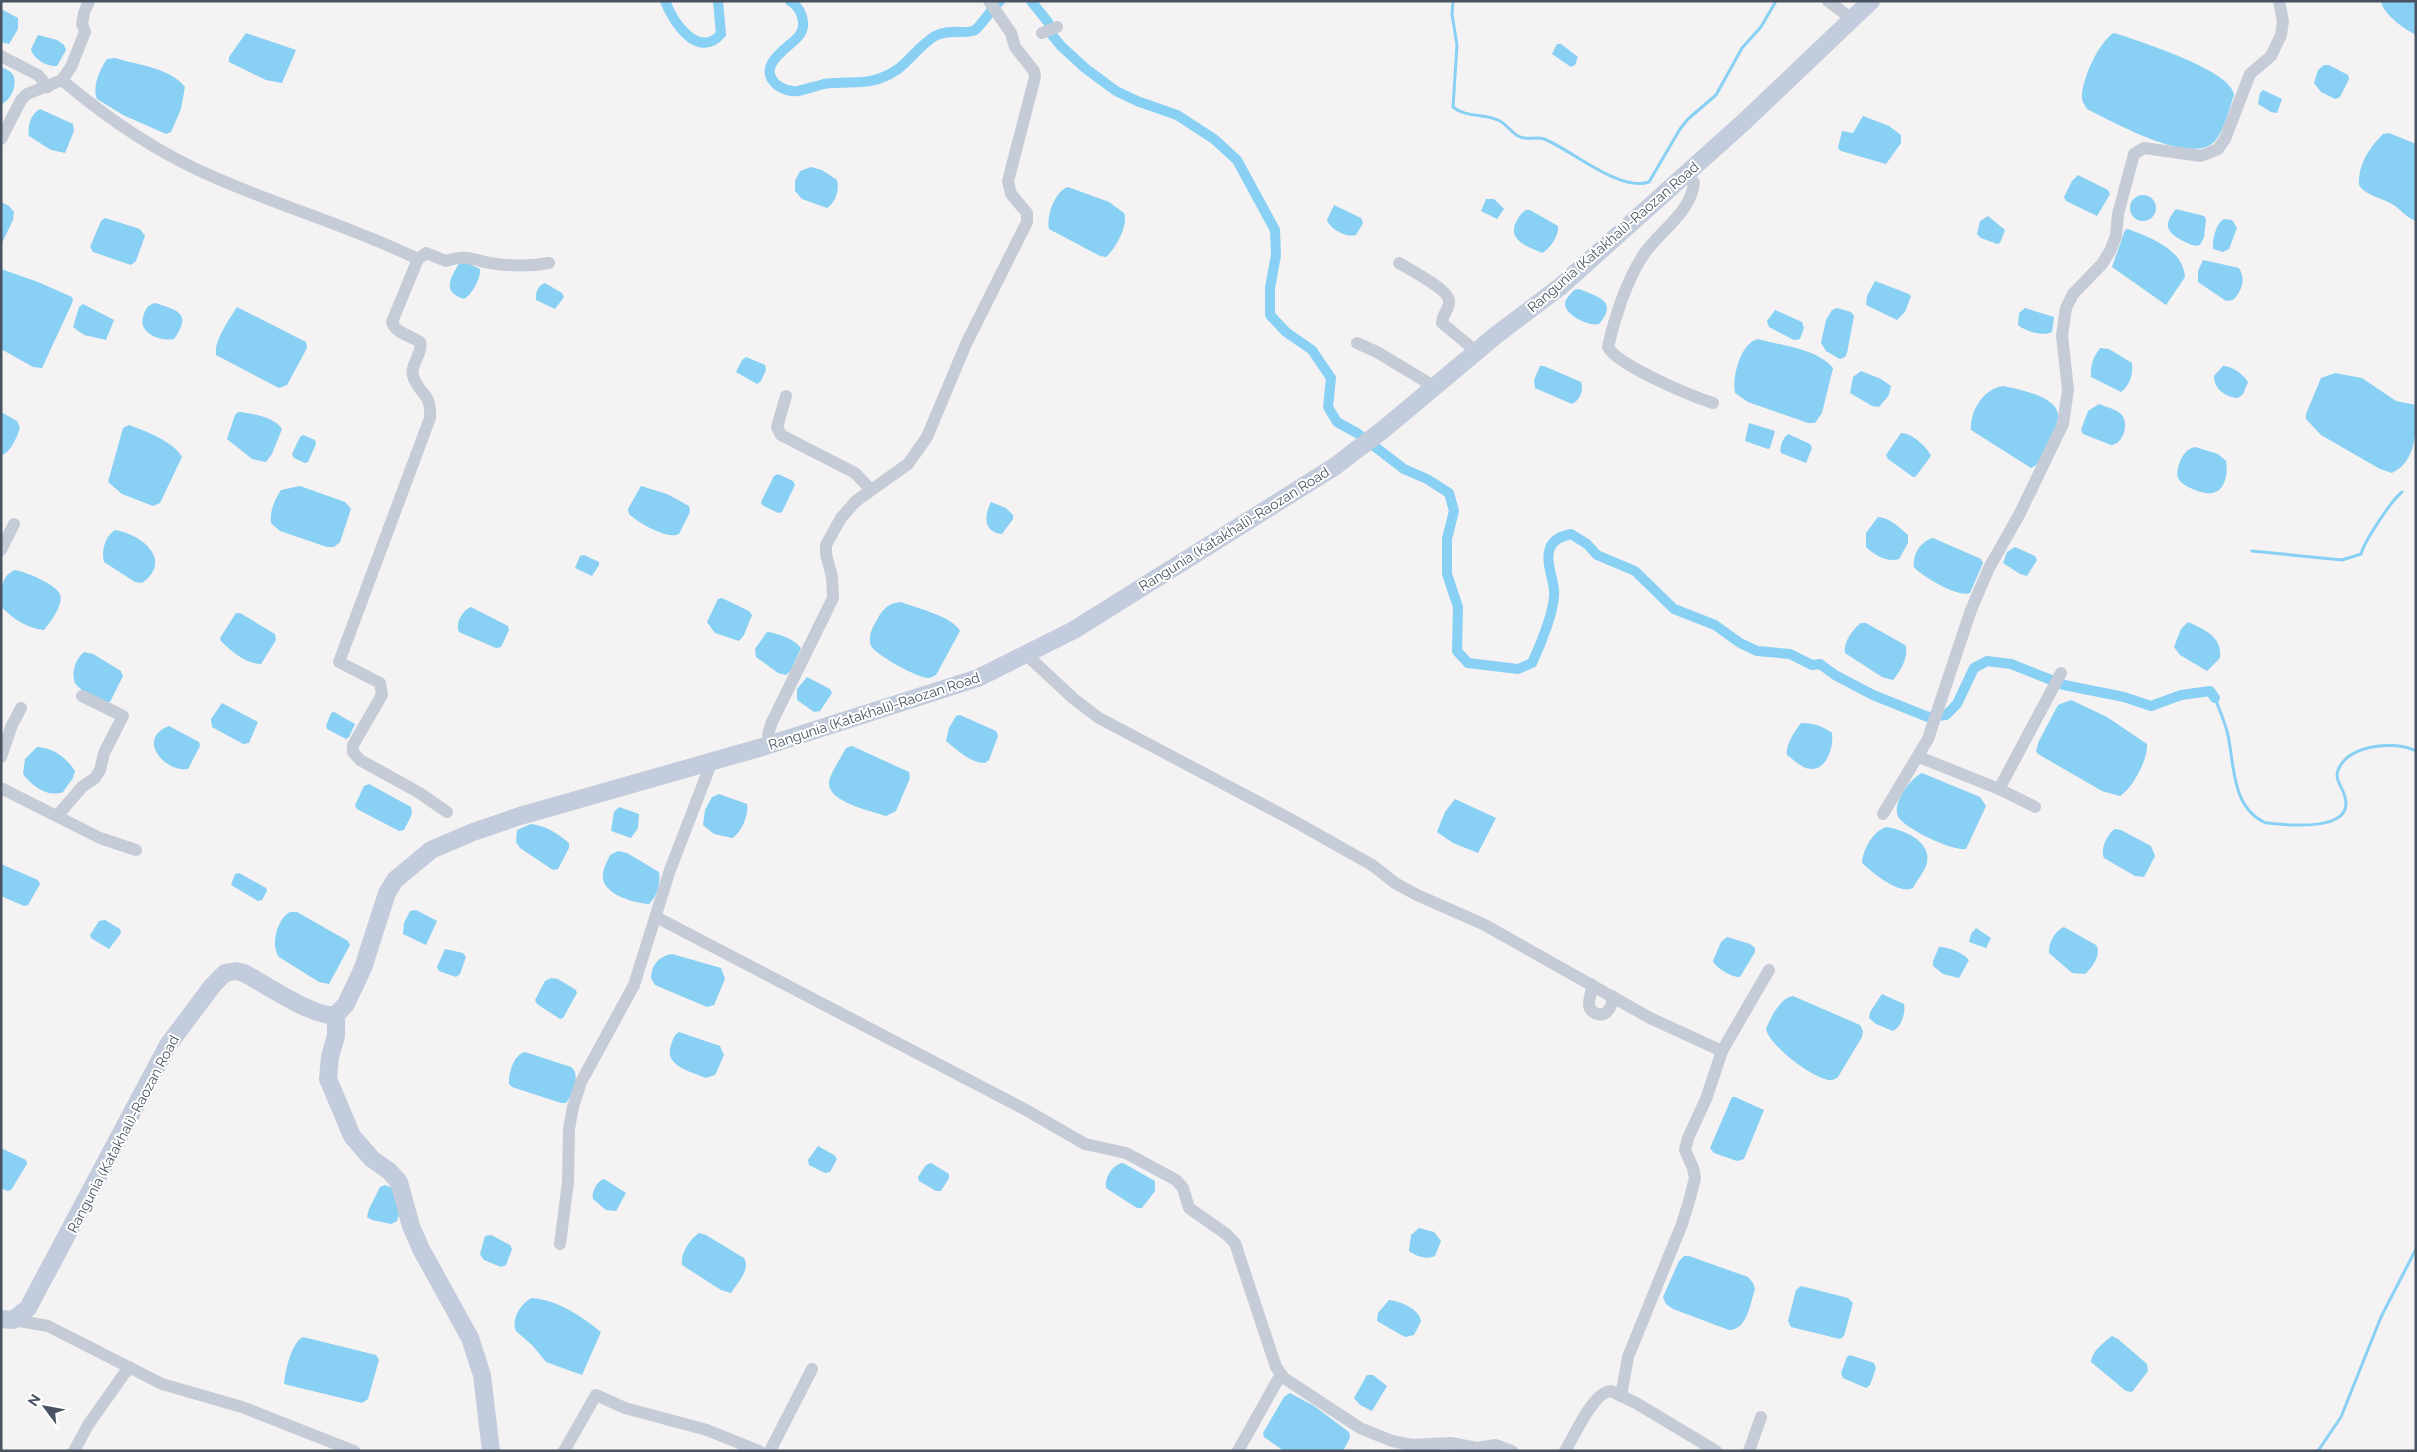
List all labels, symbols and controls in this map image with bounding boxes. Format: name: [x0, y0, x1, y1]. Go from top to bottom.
street label: Rangunia (Katakhali)-Raozan Road: [1524, 158, 1702, 316]
street label: Rangunia (Katakhali)-Raozan Road: [1136, 464, 1332, 594]
street label: Rangunia (Katakhali)-Raozan Road: [766, 669, 982, 753]
street label: Rangunia (Katakhali)-Raozan Road: [64, 1033, 182, 1235]
north arrow: [20, 1382, 70, 1432]
text: N: [24, 1391, 44, 1409]

